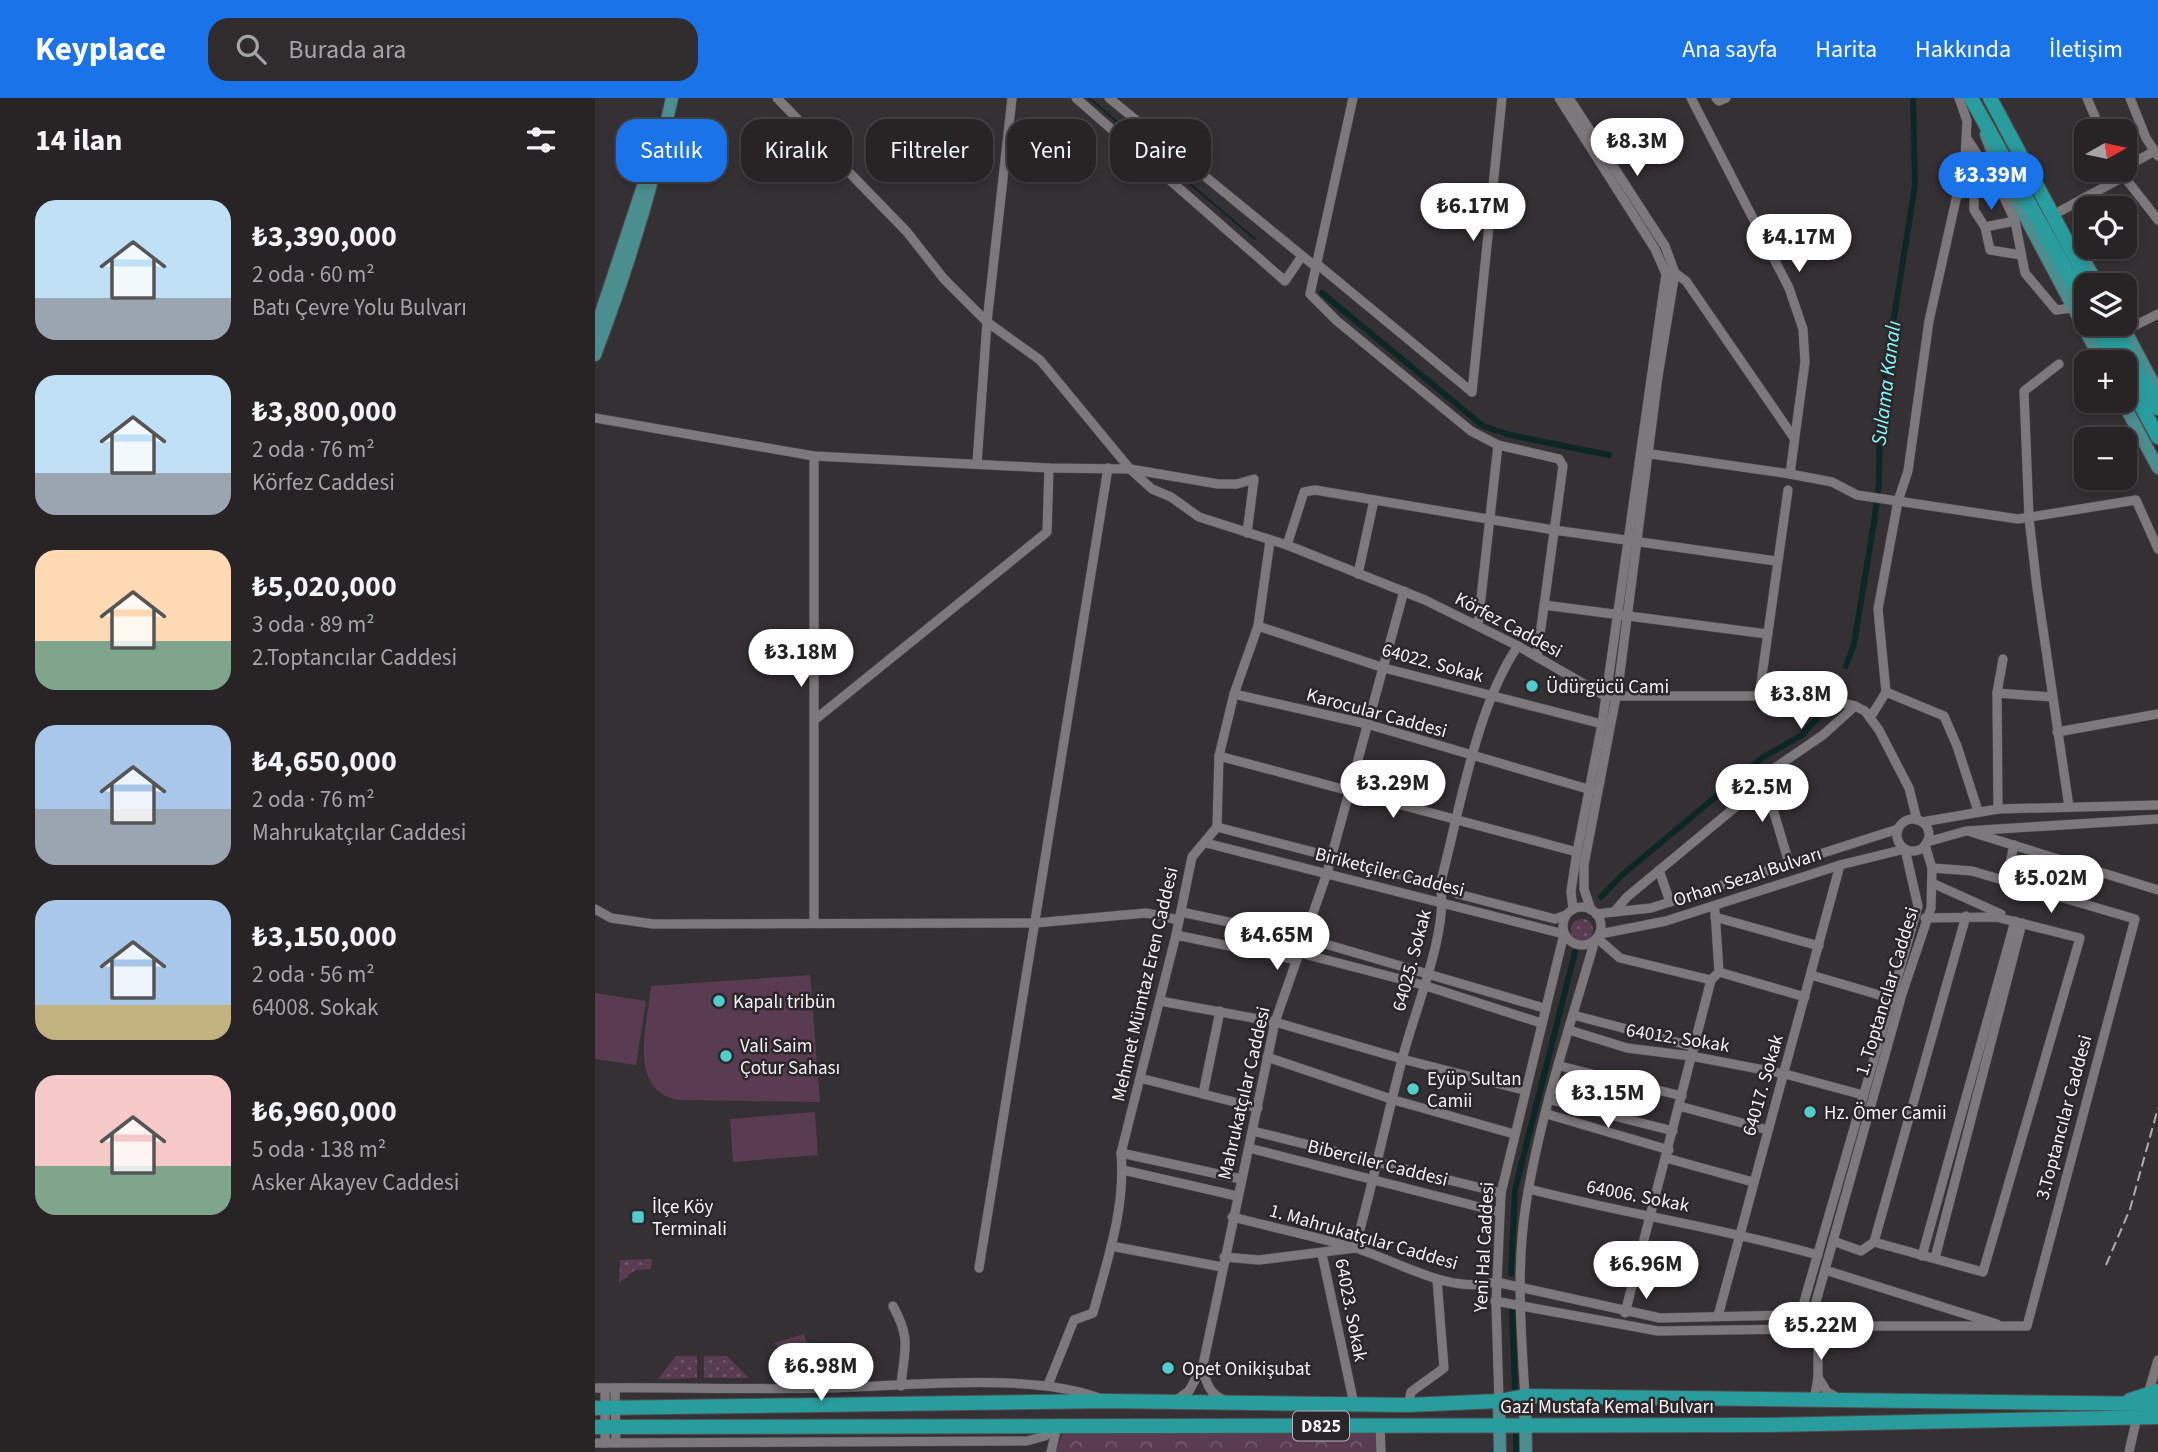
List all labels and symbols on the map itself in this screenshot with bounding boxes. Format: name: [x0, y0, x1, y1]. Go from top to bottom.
pin: ₺8.3M: [1588, 118, 1686, 178]
north arrow: [2074, 119, 2137, 182]
pin: ₺3.39M: [1934, 152, 2048, 212]
pin: ₺6.17M: [1416, 184, 1530, 243]
pin: ₺4.17M: [1742, 214, 1856, 274]
water label: Sulama Kanalı: [1863, 319, 1909, 447]
street label: Körfez Caddesi: [1450, 586, 1567, 665]
pin: ₺3.18M: [744, 630, 858, 689]
street label: 64022. Sokak: [1379, 637, 1487, 690]
pin: ₺3.8M: [1752, 672, 1850, 731]
place label: Üdürgücü Cami: [1546, 674, 1669, 701]
marker: Üdürgücü Cami: [1524, 678, 1540, 694]
street label: Karocular Caddesi: [1303, 682, 1450, 745]
pin: ₺3.29M: [1336, 760, 1450, 820]
pin: ₺2.5M: [1713, 764, 1811, 824]
street label: Biriketçiler Caddesi: [1312, 841, 1467, 904]
street label: Orhan Sezal Bulvarı: [1670, 841, 1825, 914]
pin: ₺5.02M: [1994, 856, 2108, 915]
street label: Mehmet Mümtaz Eren Caddesi: [1105, 864, 1186, 1104]
street label: 1. Toptancılar Caddesi: [1849, 904, 1926, 1079]
street label: 64025. Sokak: [1386, 906, 1439, 1014]
pin: ₺4.65M: [1220, 912, 1334, 972]
place label: Kapalı tribün: [733, 989, 836, 1016]
marker: Kapalı tribün: [711, 993, 727, 1009]
street label: Mahrukatçılar Caddesi: [1211, 1004, 1278, 1183]
street label: 64012. Sokak: [1624, 1017, 1732, 1060]
street label: 64017. Sokak: [1736, 1031, 1791, 1139]
street label: 3.Toptancılar Caddesi: [2029, 1032, 2099, 1203]
place label: Vali Saim Çotur Sahası: [740, 1033, 840, 1082]
marker: Vali Saim Çotur Sahası: [718, 1048, 734, 1064]
place label: Eyüp Sultan Camii: [1427, 1066, 1522, 1115]
pin: ₺3.15M: [1551, 1070, 1665, 1130]
marker: Eyüp Sultan Camii: [1405, 1081, 1421, 1097]
place label: Hz. Ömer Camii: [1824, 1100, 1947, 1127]
marker: Hz. Ömer Camii: [1802, 1104, 1818, 1120]
street label: Biberciler Caddesi: [1305, 1133, 1451, 1194]
street label: 64006. Sokak: [1584, 1173, 1692, 1220]
street label: Yeni Hal Caddesi: [1468, 1181, 1501, 1314]
place label: İlçe Köy Terminali: [652, 1194, 727, 1243]
street label: 1. Mahrukatçılar Caddesi: [1266, 1198, 1461, 1277]
marker: İlçe Köy Terminali: [630, 1209, 646, 1225]
pin: ₺6.96M: [1589, 1242, 1703, 1301]
street label: 64023. Sokak: [1327, 1256, 1374, 1365]
pin: ₺5.22M: [1764, 1302, 1878, 1362]
pin: ₺6.98M: [764, 1344, 878, 1403]
place label: Opet Onikişubat: [1182, 1356, 1311, 1383]
marker: Opet Onikişubat: [1160, 1360, 1176, 1376]
street label: Gazi Mustafa Kemal Bulvarı: [1500, 1394, 1714, 1421]
road number: D825: [1293, 1412, 1349, 1441]

